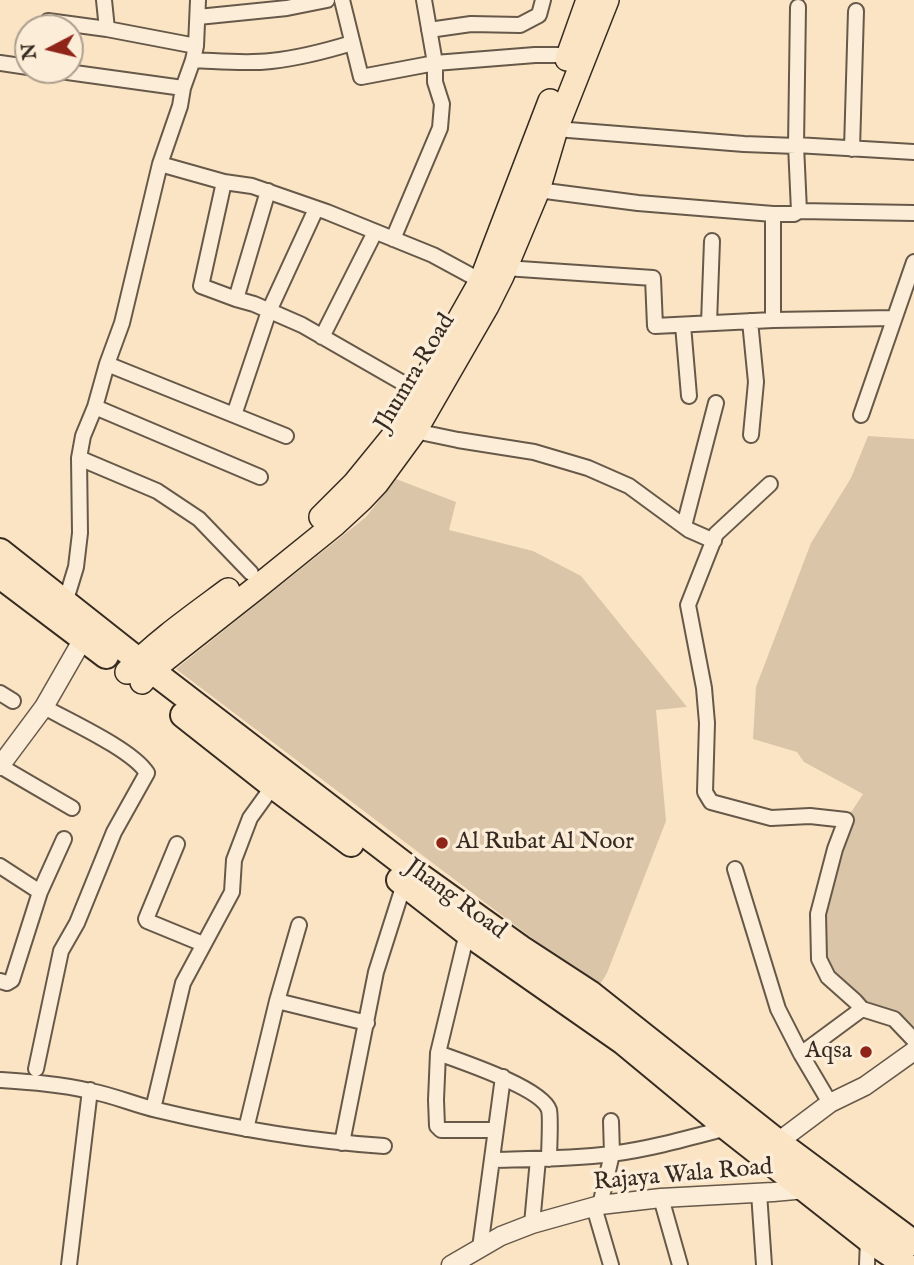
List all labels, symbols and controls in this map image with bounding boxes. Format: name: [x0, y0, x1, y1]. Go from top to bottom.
north arrow: [14, 14, 84, 84]
text: N: [17, 42, 43, 61]
street label: Jhumra Road: [370, 309, 462, 437]
place label: Al Rubat Al Noor: [456, 829, 634, 857]
marker: Al Rubat Al Noor: [434, 835, 450, 851]
street label: Jhang Road: [399, 854, 511, 946]
place label: Aqsa: [805, 1038, 852, 1066]
marker: Aqsa: [858, 1044, 874, 1060]
street label: Rajaya Wala Road: [592, 1154, 774, 1198]

